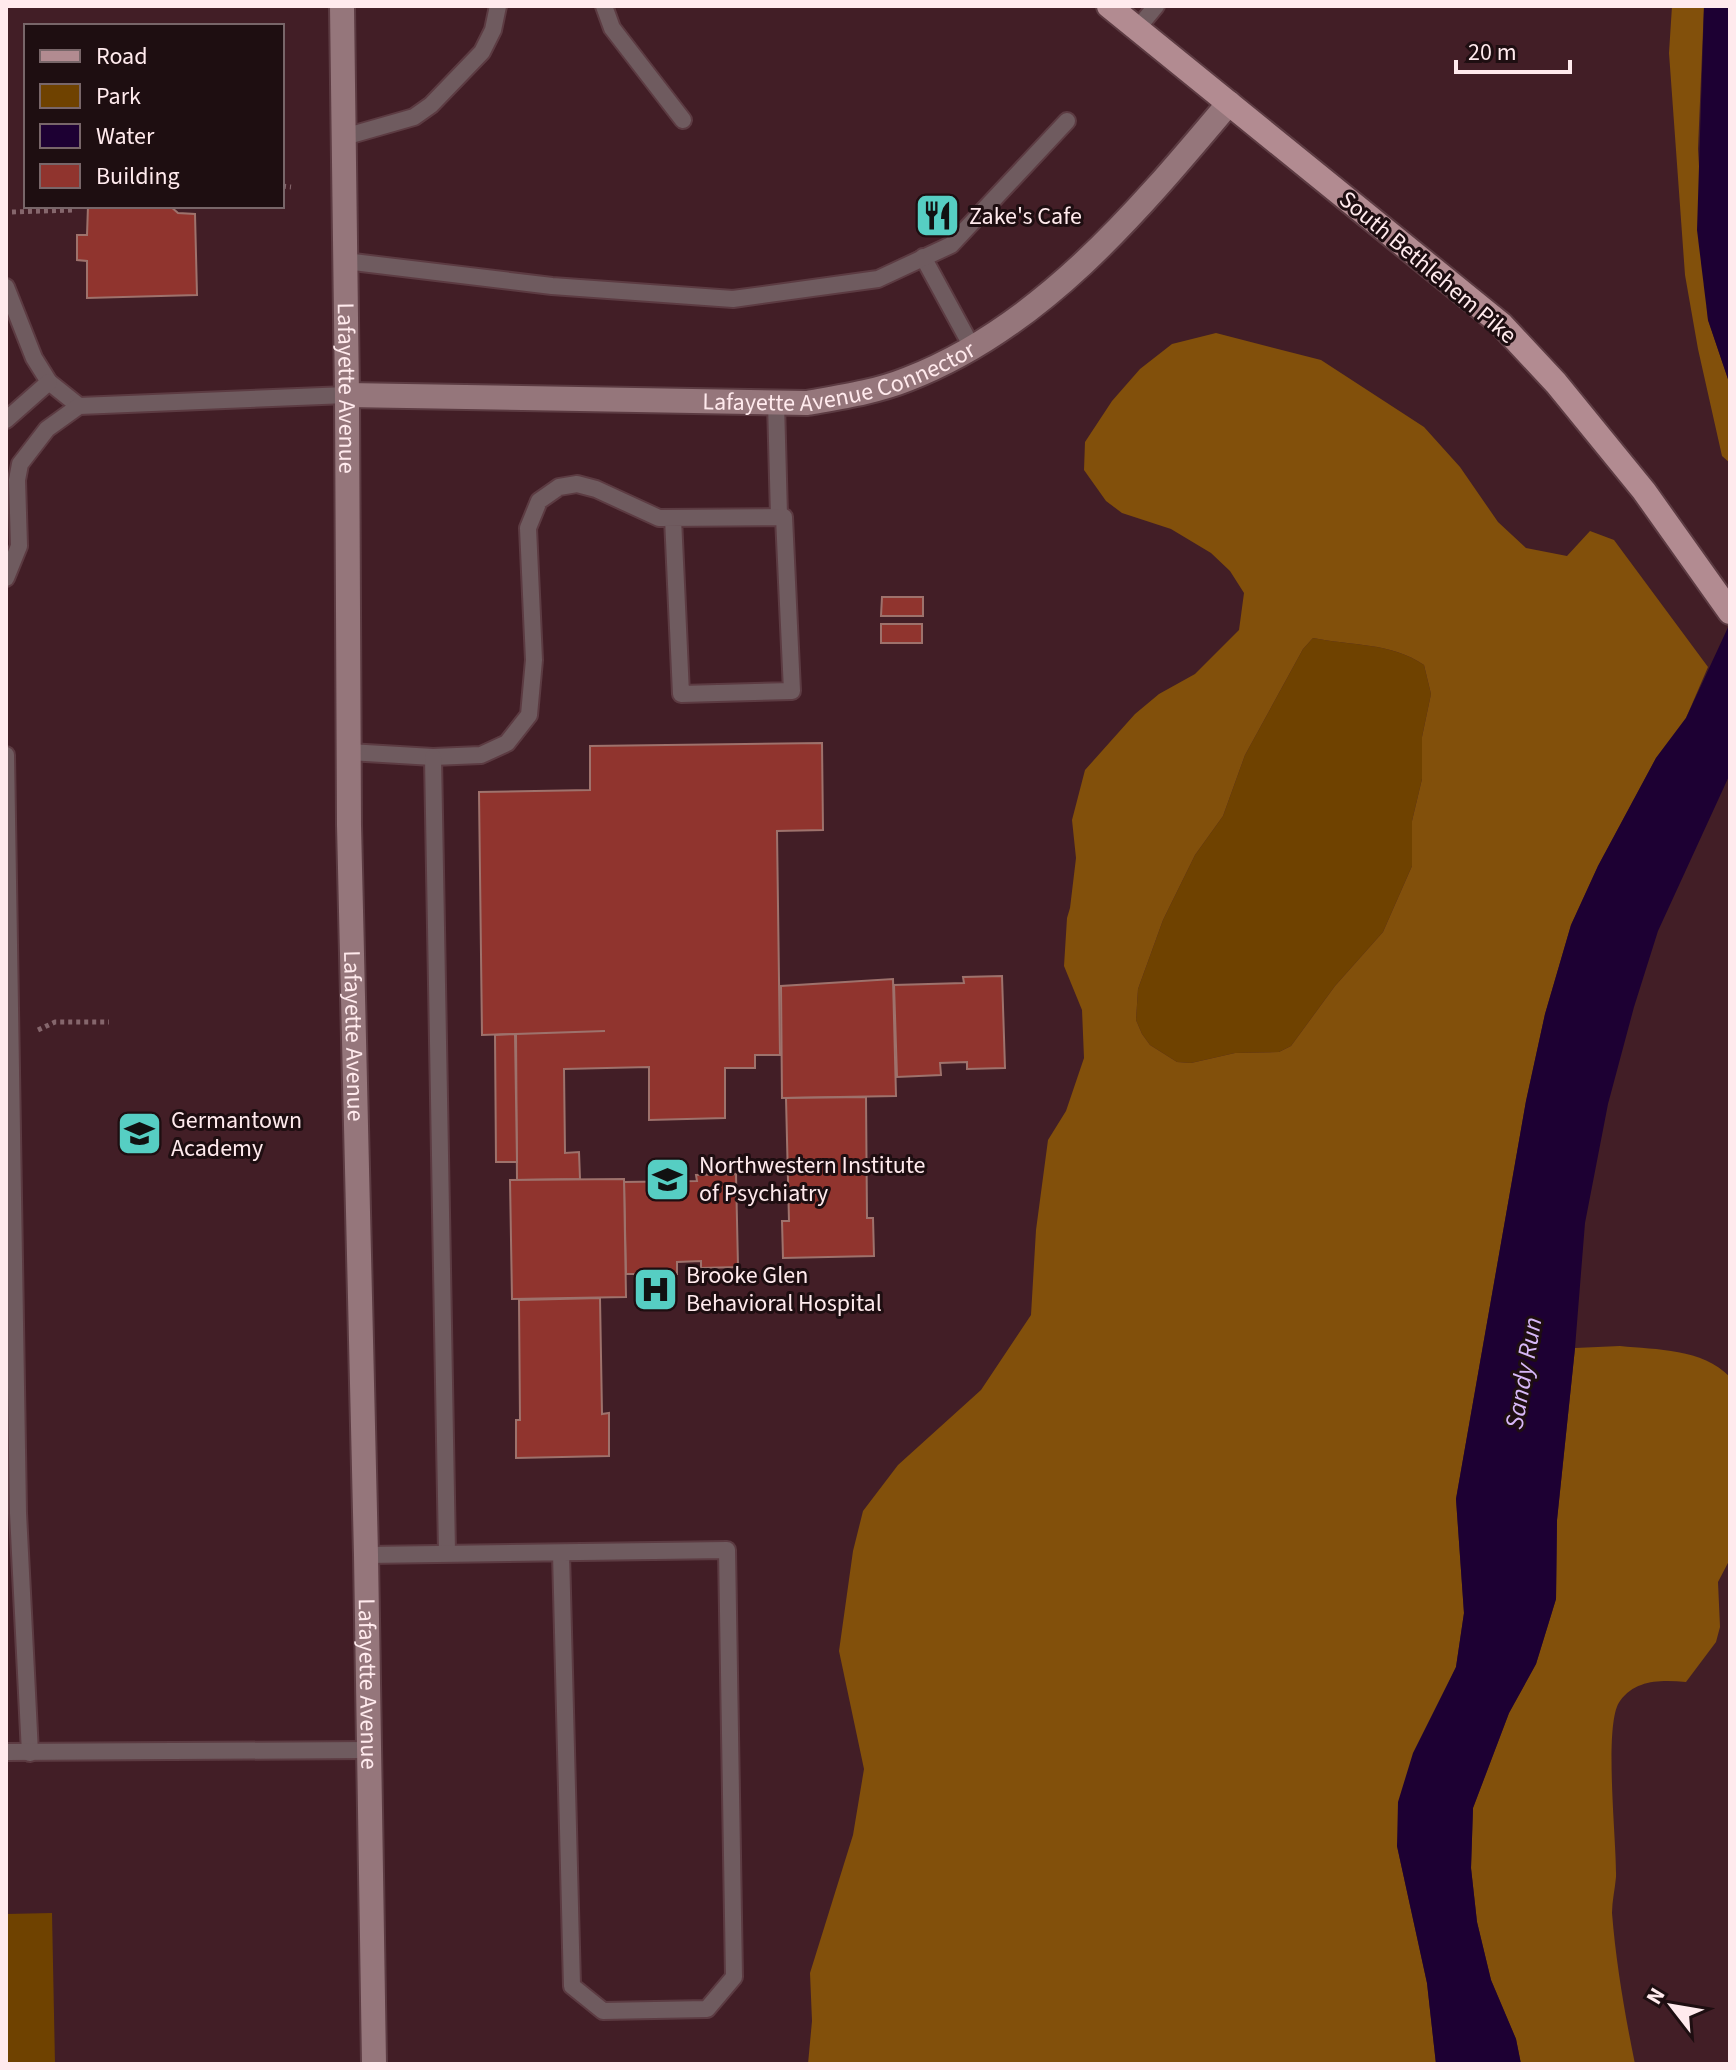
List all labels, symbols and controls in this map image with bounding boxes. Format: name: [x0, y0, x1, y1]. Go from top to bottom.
legend: [24, 24, 284, 208]
scale bar: [1456, 24, 1570, 74]
text: 20 m: [1468, 35, 1517, 70]
text: Road: [96, 39, 148, 74]
text: Park: [96, 79, 141, 114]
text: Water: [96, 119, 155, 154]
text: Building: [96, 159, 180, 194]
street label: South Bethlehem Pike: [1331, 183, 1524, 352]
restaurant icon: Zake's Cafe: [914, 192, 962, 240]
place label: Zake's Cafe: [969, 199, 1082, 234]
street label: Lafayette Avenue: [328, 302, 364, 474]
street label: Lafayette Avenue Connector: [702, 332, 983, 421]
street label: Lafayette Avenue: [334, 950, 373, 1122]
place label: Germantown Academy: [171, 1103, 302, 1166]
school or university icon: Germantown Academy: [116, 1110, 164, 1158]
place label: Northwestern Institute of Psychiatry: [699, 1148, 926, 1211]
school or university icon: Northwestern Institute of Psychiatry: [644, 1155, 692, 1203]
place label: Brooke Glen Behavioral Hospital: [686, 1258, 882, 1321]
hospital icon: Brooke Glen Behavioral Hospital: [631, 1265, 679, 1313]
water label: Sandy Run: [1495, 1314, 1552, 1432]
street label: Lafayette Avenue: [349, 1598, 386, 1770]
north arrow: [1632, 1966, 1712, 2046]
text: N: [1638, 1982, 1673, 2011]

